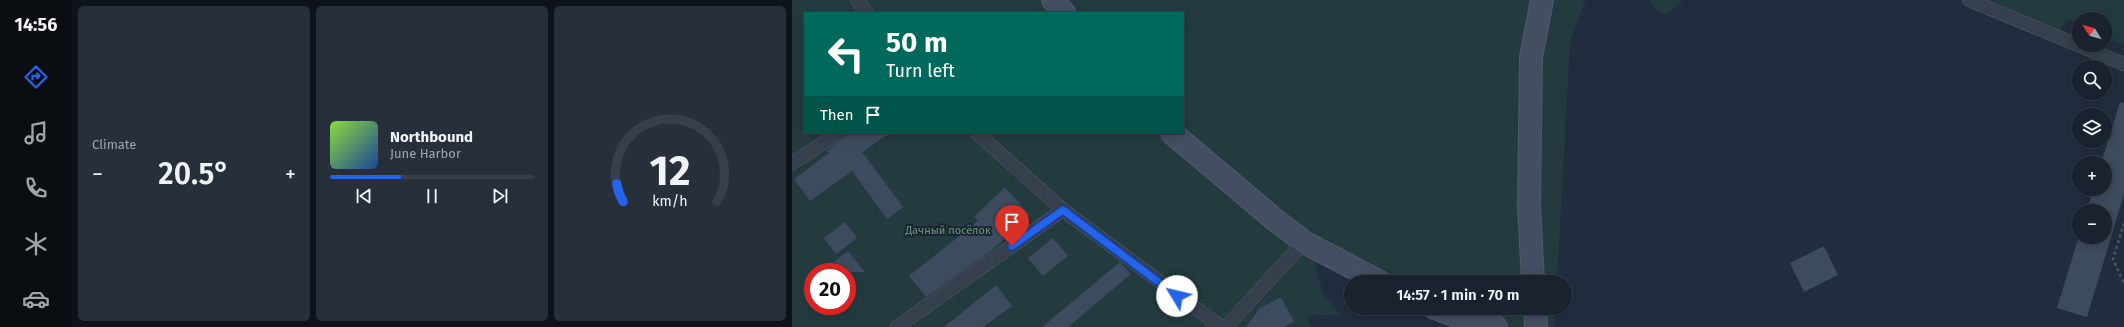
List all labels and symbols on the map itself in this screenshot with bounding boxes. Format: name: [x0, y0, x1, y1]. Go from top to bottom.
north arrow: [2072, 12, 2112, 52]
pin: [995, 205, 1029, 246]
park label: Дачный посёлок: [904, 224, 991, 237]
speed limit sign: 20: [804, 263, 856, 315]
position arrow: [1156, 275, 1198, 317]

